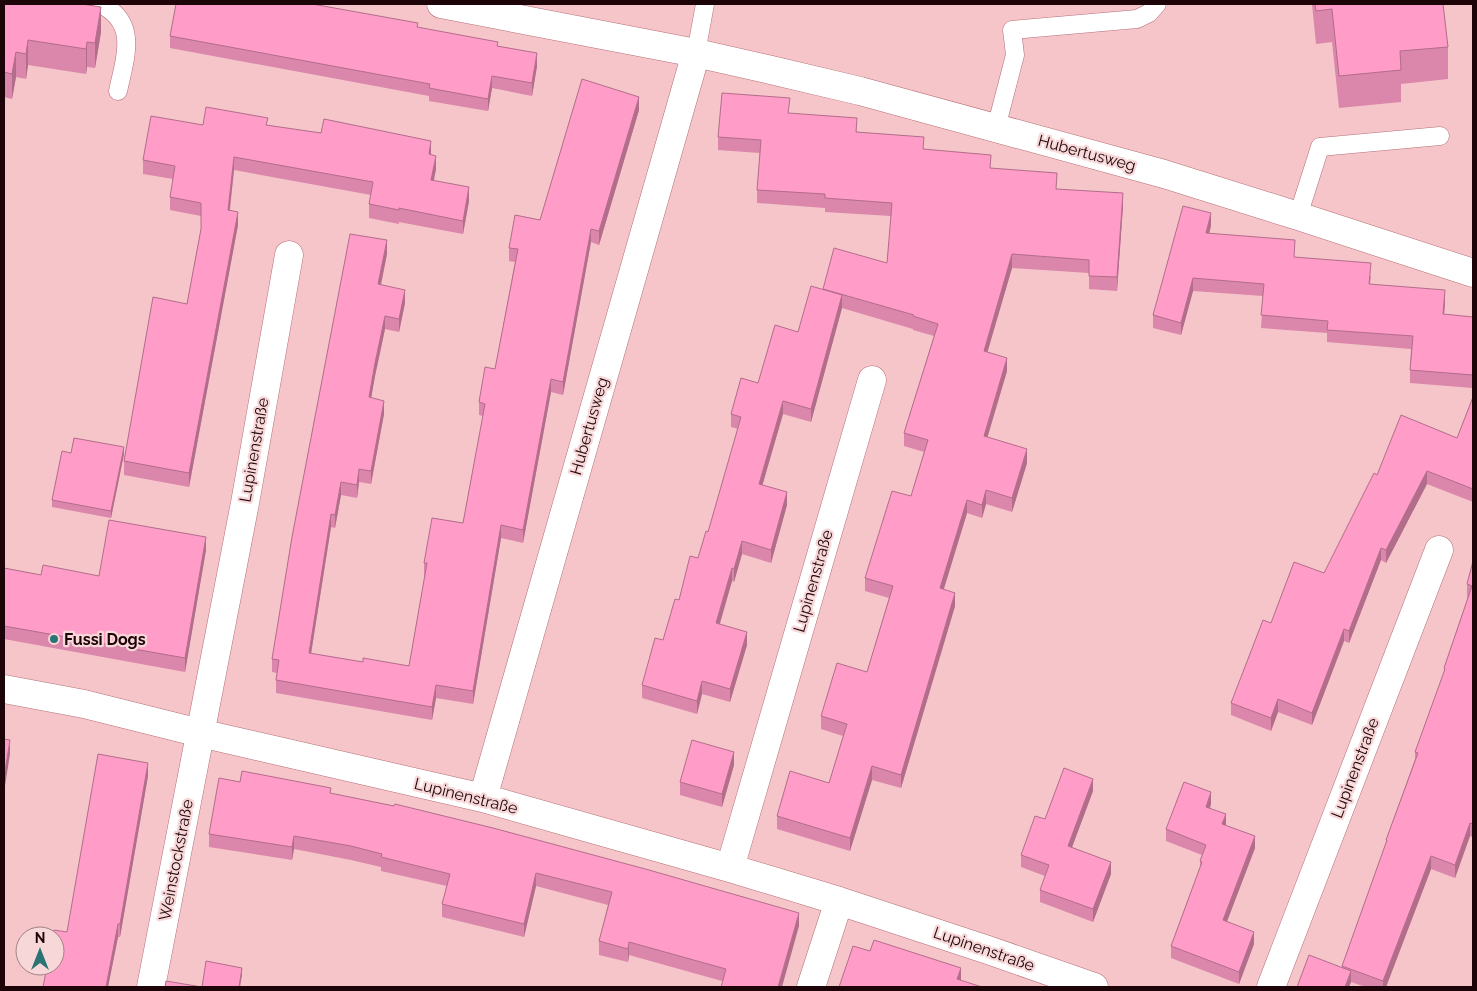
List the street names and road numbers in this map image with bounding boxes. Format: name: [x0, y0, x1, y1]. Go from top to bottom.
street label: Hubertusweg: [1036, 131, 1138, 175]
street label: Hubertusweg: [566, 375, 612, 477]
street label: Lupinenstraße: [235, 396, 273, 504]
street label: Lupinenstraße: [789, 528, 837, 634]
street label: Lupinenstraße: [1327, 715, 1383, 821]
street label: Lupinenstraße: [412, 774, 520, 818]
street label: Weinstockstraße: [155, 798, 197, 922]
street label: Lupinenstraße: [931, 923, 1037, 975]

